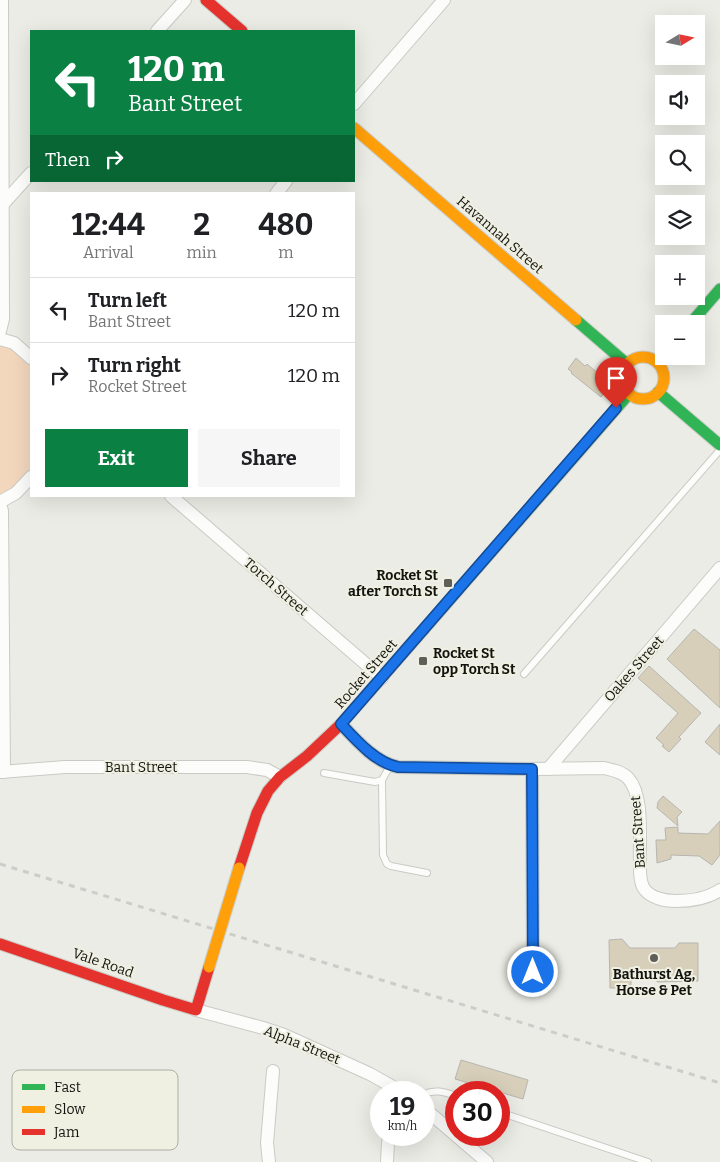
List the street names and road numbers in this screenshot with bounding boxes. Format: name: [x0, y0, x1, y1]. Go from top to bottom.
street label: Havannah Street: [453, 193, 547, 277]
street label: Torch Street: [240, 555, 312, 619]
street label: Oakes Street: [601, 633, 667, 705]
street label: Rocket Street: [331, 636, 401, 712]
street label: Bant Street: [105, 759, 177, 776]
street label: Bant Street: [627, 795, 649, 869]
street label: Vale Road: [70, 945, 136, 981]
street label: Alpha Street: [261, 1022, 343, 1068]

